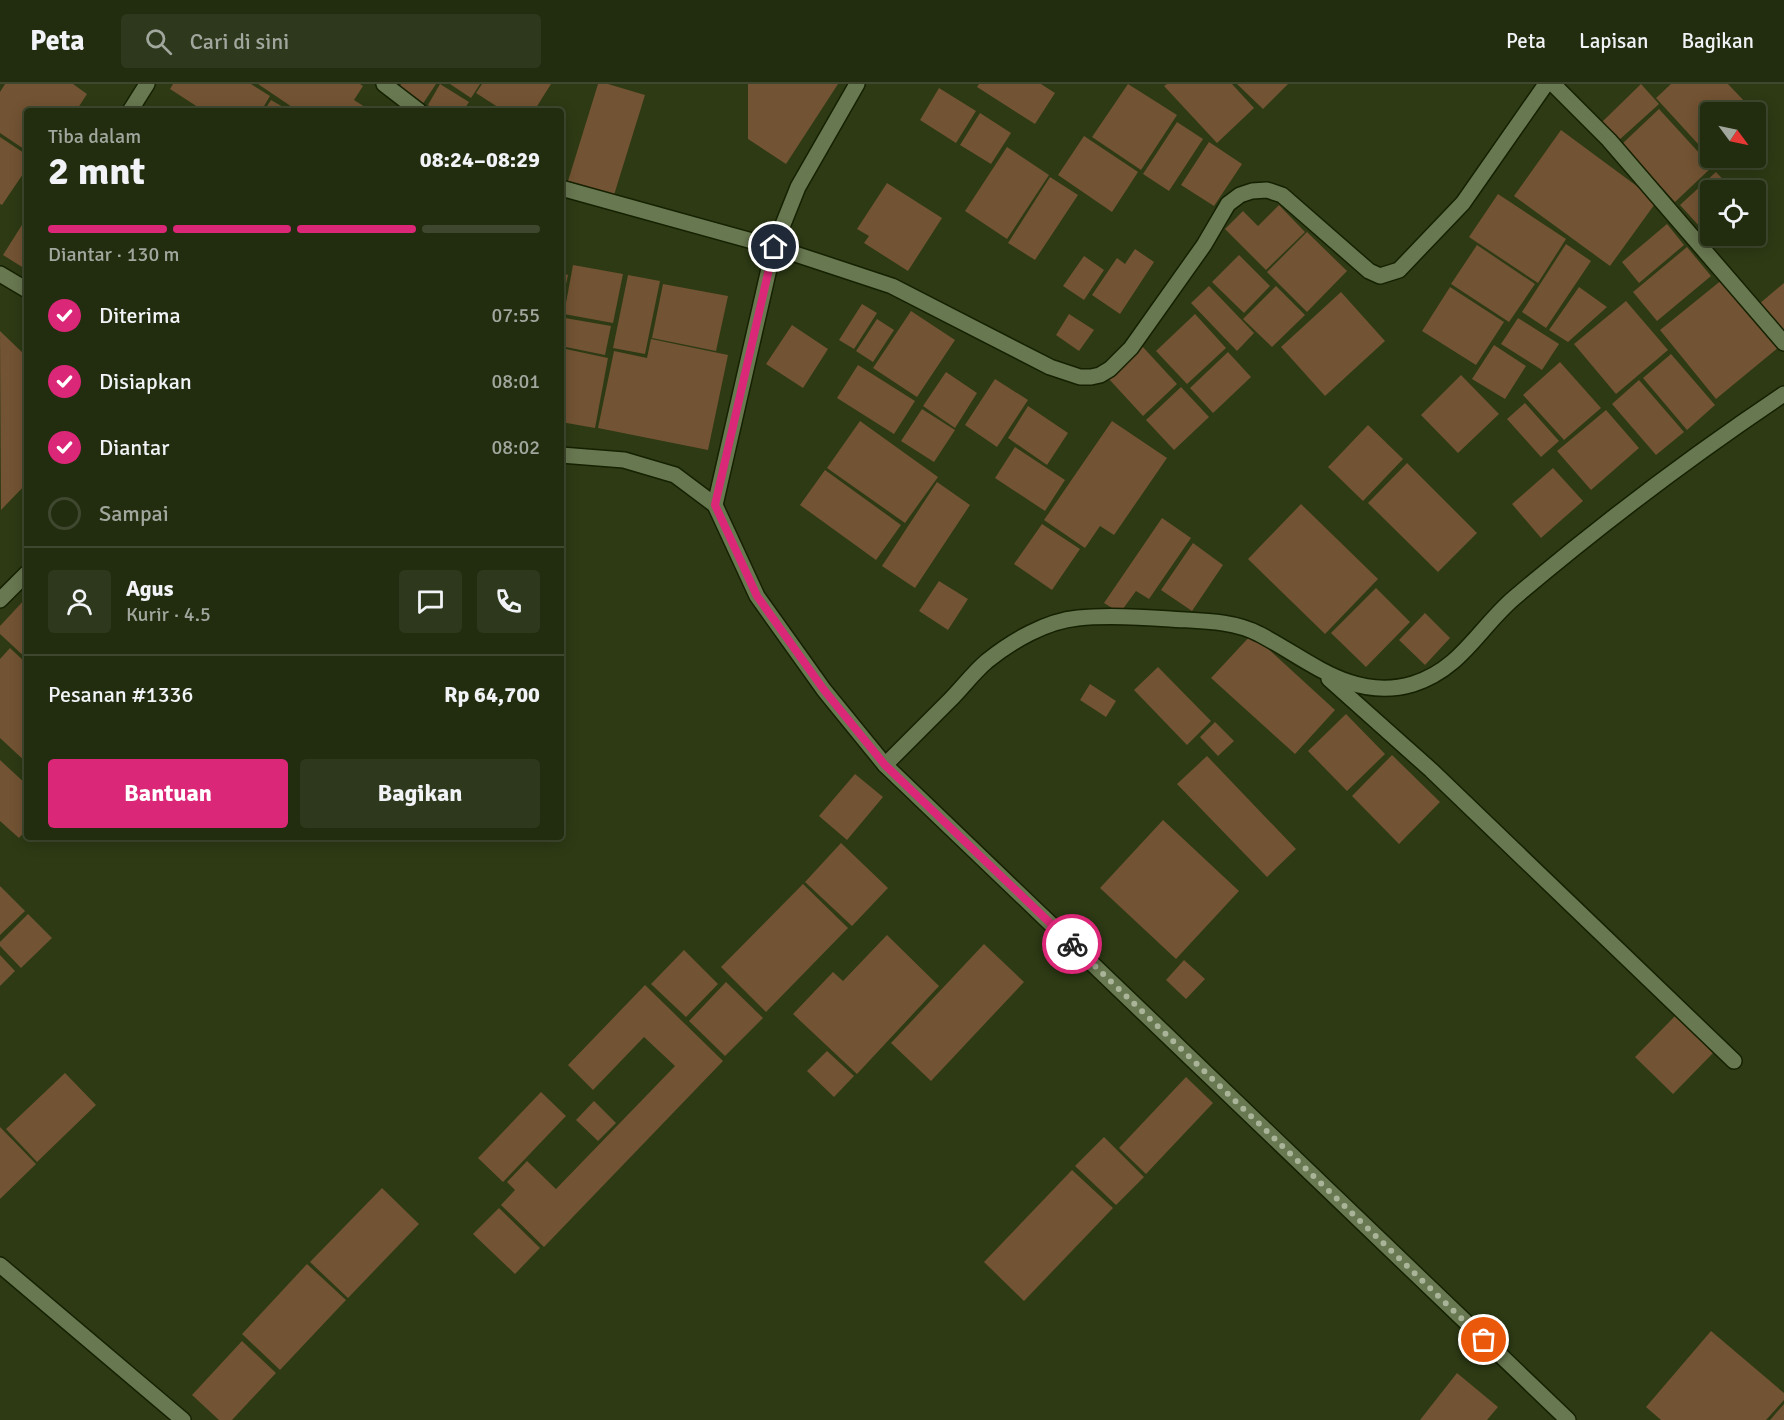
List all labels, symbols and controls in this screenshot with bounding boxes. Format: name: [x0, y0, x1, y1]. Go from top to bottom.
search box: [121, 14, 541, 68]
text: Peta: [30, 24, 85, 58]
icon: search: [142, 25, 175, 58]
text: Cari di sini: [190, 28, 289, 55]
text: Peta: [1506, 28, 1546, 54]
text: Lapisan: [1579, 28, 1648, 54]
text: Bagikan: [1681, 28, 1754, 54]
north arrow: [1700, 102, 1766, 168]
map controls: [1700, 102, 1766, 246]
text: Tiba dalam: [48, 124, 141, 149]
text: 08:24–08:29: [420, 146, 540, 173]
text: 2 mnt: [48, 147, 145, 195]
button: locate: [1700, 180, 1766, 246]
pin: [748, 221, 799, 272]
icon: home: [757, 230, 790, 263]
text: Diantar · 130 m: [48, 242, 180, 267]
icon: check: [48, 299, 81, 332]
text: Diterima: [99, 302, 181, 329]
text: 07:55: [491, 303, 540, 328]
icon: check: [48, 365, 81, 398]
text: Disiapkan: [99, 368, 192, 395]
text: 08:01: [491, 369, 540, 394]
icon: check: [48, 431, 81, 464]
text: Diantar: [99, 434, 169, 461]
text: 08:02: [491, 435, 540, 460]
text: Sampai: [99, 500, 169, 527]
button: person: [48, 570, 111, 633]
button: chat: [399, 570, 462, 633]
button: phone: [477, 570, 540, 633]
text: Agus: [126, 575, 173, 602]
text: Kurir · 4.5: [126, 602, 211, 627]
text: Pesanan #1336: [48, 681, 193, 708]
text: Rp 64,700: [444, 681, 540, 708]
button: Bantuan: [48, 759, 288, 828]
button: Bagikan: [300, 759, 540, 828]
courier: [1042, 914, 1102, 974]
icon: bike: [1056, 928, 1089, 961]
pin: [1458, 1314, 1509, 1365]
icon: bag: [1467, 1323, 1500, 1356]

